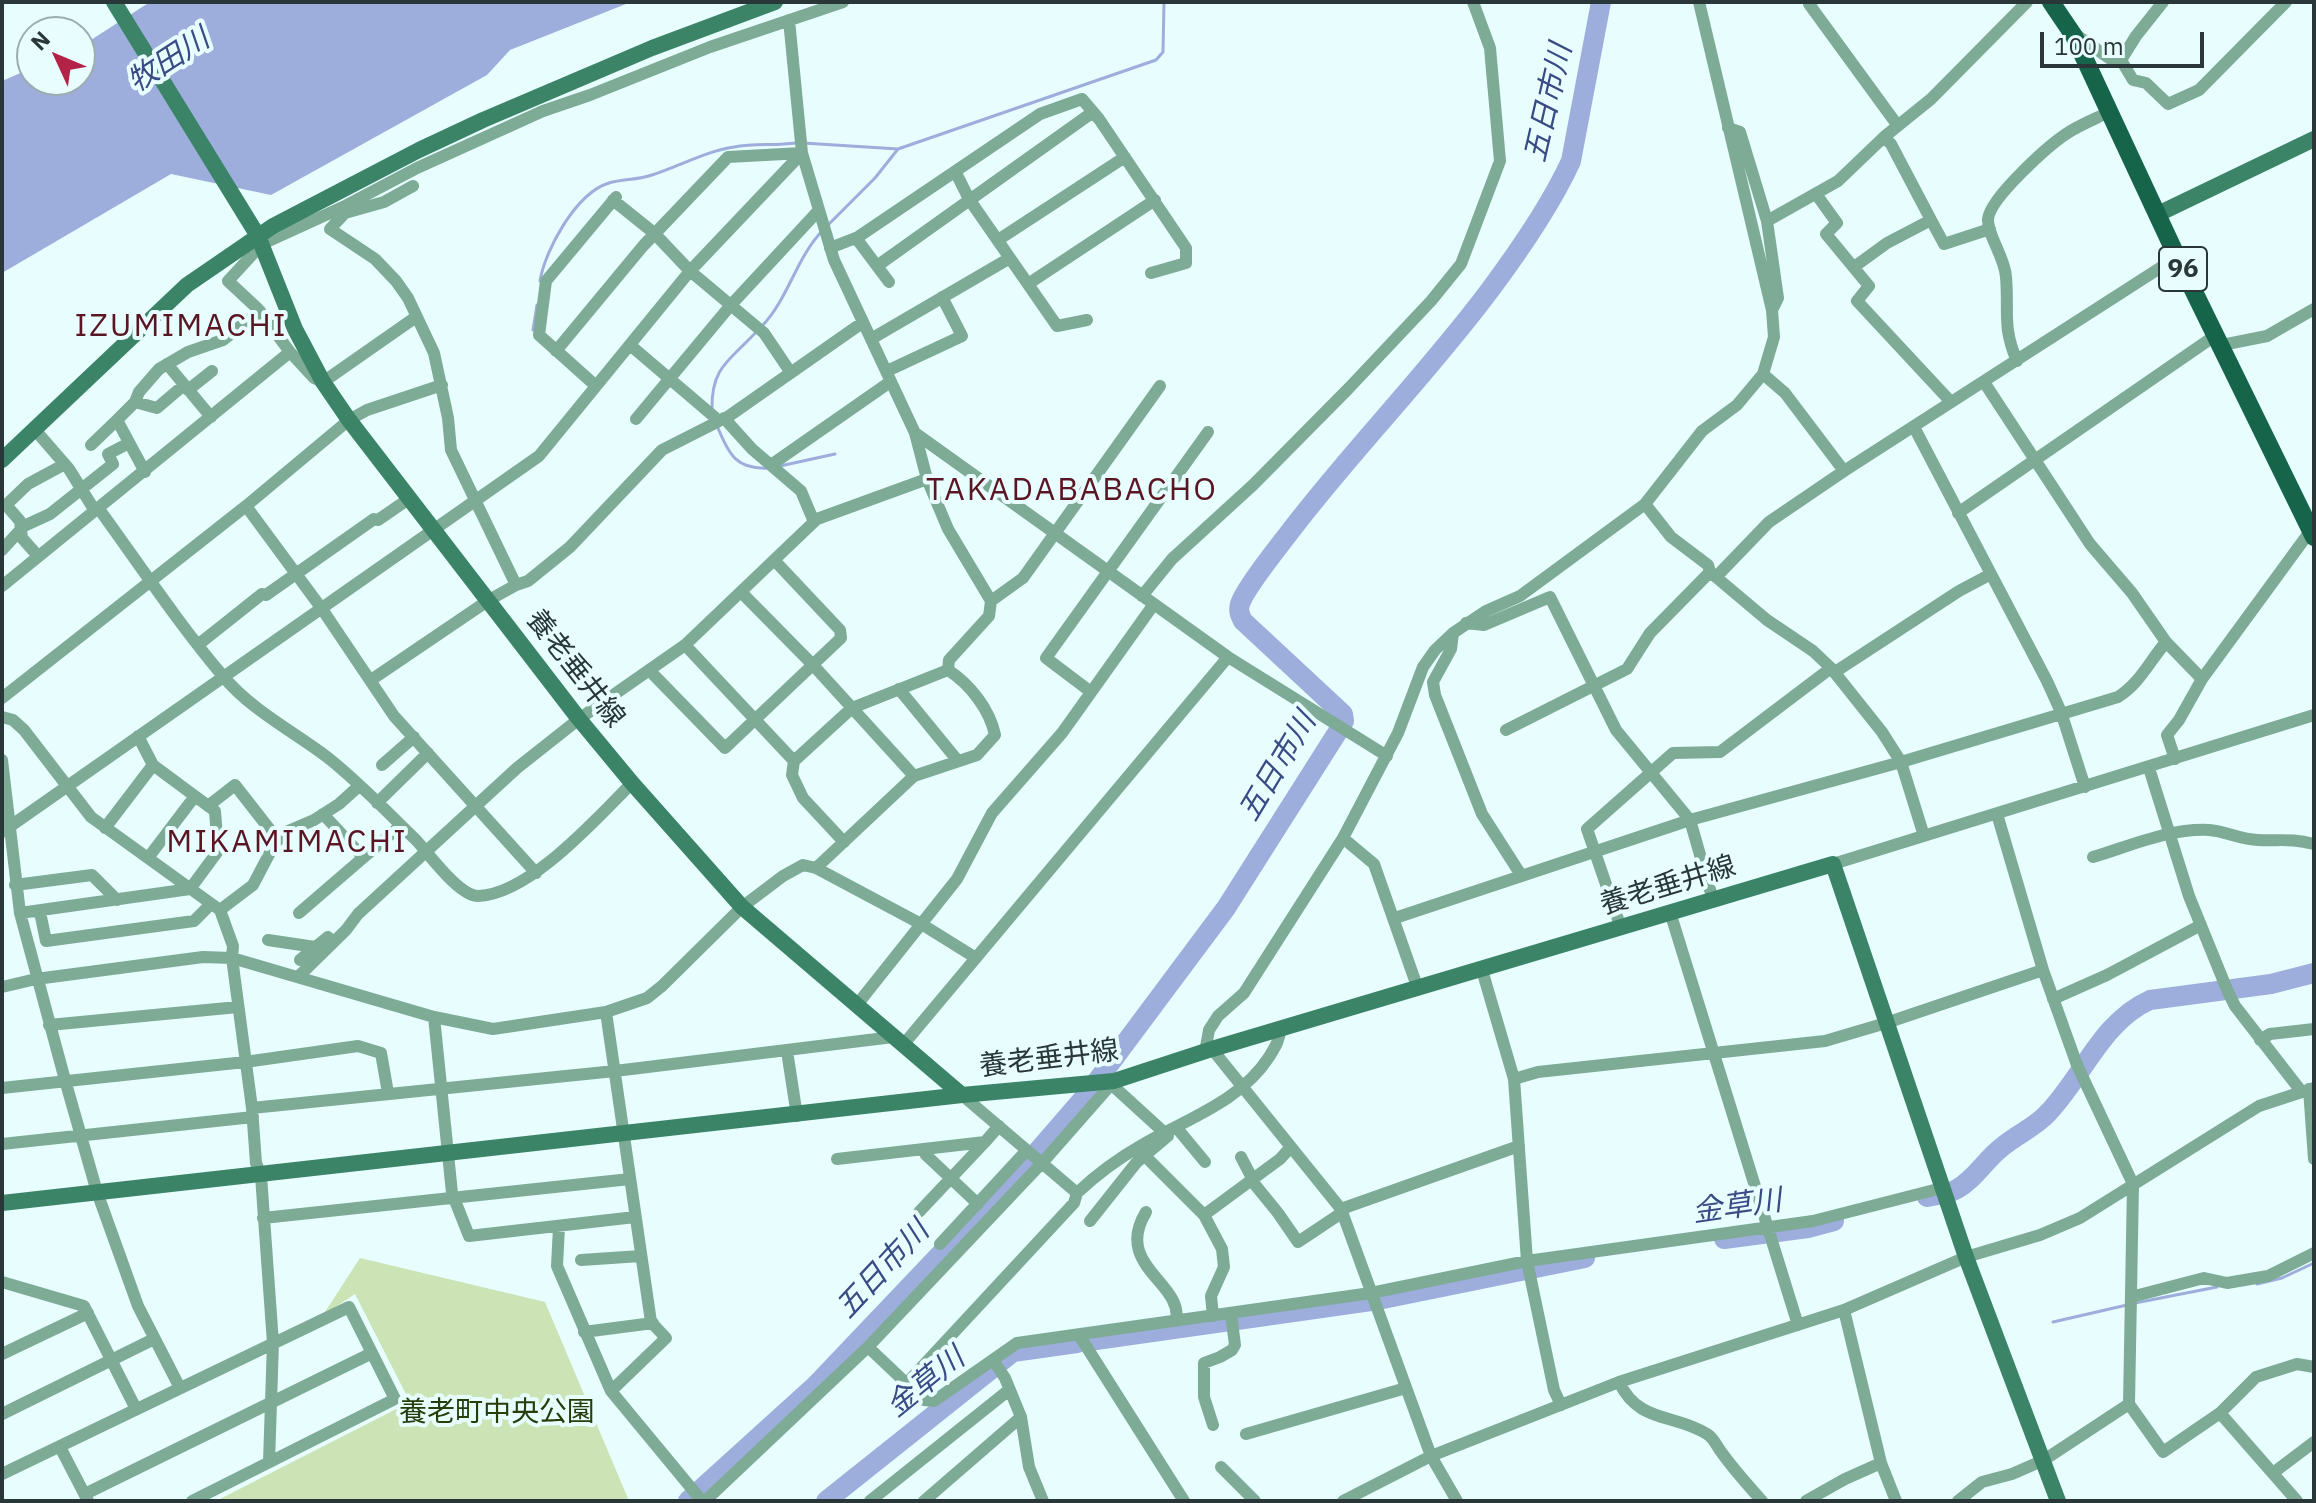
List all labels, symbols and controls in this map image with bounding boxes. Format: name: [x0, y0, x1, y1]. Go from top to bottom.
north arrow: [16, 16, 96, 96]
scale bar: [2044, 16, 2208, 66]
water label: 牧田川: [121, 21, 217, 101]
text: N: [24, 25, 56, 56]
text: 100 m: [2054, 30, 2124, 62]
water label: 五日市川: [1518, 40, 1580, 166]
road number: 96: [2159, 247, 2207, 291]
district label: IZUMIMACHI: [74, 308, 288, 346]
district label: TAKADABABACHO: [926, 472, 1218, 510]
street label: 養老垂井線: [519, 603, 631, 735]
water label: 五日市川: [1232, 706, 1324, 828]
district label: MIKAMIMACHI: [166, 824, 408, 862]
street label: 養老垂井線: [1596, 849, 1740, 923]
street label: 養老垂井線: [977, 1034, 1121, 1084]
water label: 金草川: [1690, 1183, 1784, 1231]
water label: 五日市川: [829, 1214, 937, 1326]
water label: 金草川: [880, 1341, 972, 1425]
park label: 養老町中央公園: [399, 1396, 595, 1430]

